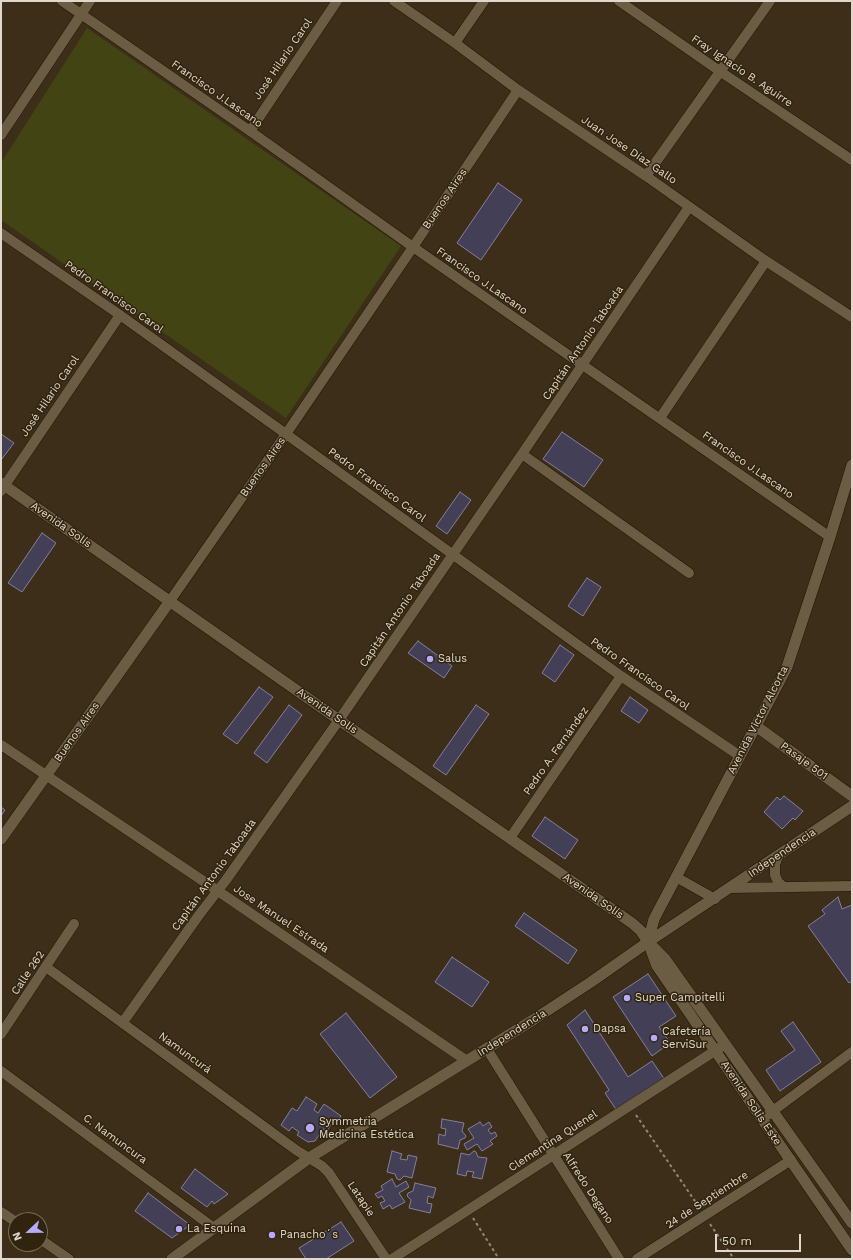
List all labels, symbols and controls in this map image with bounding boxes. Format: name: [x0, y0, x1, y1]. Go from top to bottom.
street label: José Hilario Carol: [251, 16, 315, 102]
street label: Fray Ignacio B. Aguirre: [689, 32, 795, 110]
street label: Francisco J.Lascano: [169, 58, 265, 130]
street label: Juan Jose Díaz Gallo: [579, 113, 679, 187]
street label: Buenos Aires: [420, 166, 470, 232]
street label: Francisco J.Lascano: [434, 245, 530, 317]
street label: Pedro Francisco Carol: [62, 258, 166, 336]
street label: Capitán Antonio Taboada: [540, 283, 626, 403]
street label: José Hilario Carol: [18, 353, 82, 439]
street label: Francisco J.Lascano: [700, 429, 796, 501]
street label: Buenos Aires: [238, 435, 288, 499]
street label: Pedro Francisco Carol: [326, 445, 428, 525]
street label: Avenida Solís: [28, 499, 94, 551]
street label: Capitán Antonio Taboada: [357, 550, 443, 670]
street label: Pedro Francisco Carol: [588, 635, 692, 713]
place label: Salus: [438, 652, 467, 666]
marker: Salus: [425, 654, 435, 664]
street label: Avenida Victor Alcorta: [725, 664, 791, 776]
street label: Avenida Solís: [294, 685, 360, 737]
street label: Buenos Aires: [52, 700, 102, 764]
street label: Pedro A. Fernández: [521, 704, 591, 798]
street label: Pasaje 501: [778, 739, 830, 783]
street label: Capitán Antonio Taboada: [169, 817, 259, 933]
street label: Independencia: [746, 826, 818, 880]
street label: Avenida Solís: [560, 870, 626, 922]
street label: Jose Manuel Estrada: [231, 882, 331, 956]
street label: Calle 262: [9, 949, 47, 997]
place label: Super Campitelli: [635, 991, 725, 1005]
marker: Super Campitelli: [622, 993, 632, 1003]
street label: Independencia: [475, 1007, 549, 1059]
place label: Dapsa: [593, 1022, 626, 1036]
marker: Dapsa: [580, 1024, 590, 1034]
place label: Cafetería ServiSur: [662, 1025, 711, 1051]
street label: Namuncurá: [156, 1029, 214, 1077]
marker: Cafetería ServiSur: [649, 1033, 659, 1043]
street label: Avenida Solís Este: [718, 1058, 784, 1148]
street label: Clementina Quenel: [506, 1107, 600, 1175]
street label: C. Namuncura: [80, 1111, 150, 1167]
place label: Symmetria Medicina Estética: [319, 1115, 414, 1141]
marker: Symmetria Medicina Estética: [304, 1122, 316, 1134]
street label: Alfredo Degano: [560, 1150, 616, 1226]
street label: 24 de Septiembre: [663, 1168, 751, 1232]
street label: Latapie: [344, 1179, 378, 1219]
north arrow: [8, 1212, 48, 1252]
place label: La Esquina: [187, 1222, 246, 1236]
marker: La Esquina: [174, 1224, 184, 1234]
scale bar: [717, 1226, 803, 1252]
place label: Panacho´s: [280, 1228, 338, 1242]
text: N: [10, 1230, 25, 1243]
marker: Panacho´s: [267, 1230, 277, 1240]
text: 50 m: [722, 1234, 752, 1248]

